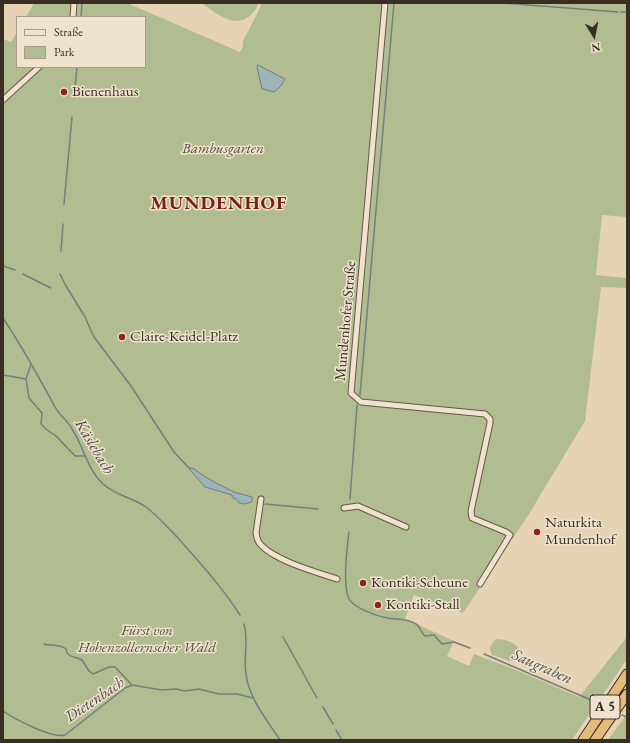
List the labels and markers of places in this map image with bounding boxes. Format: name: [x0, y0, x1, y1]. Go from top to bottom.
place label: Bienenhaus: [72, 83, 138, 101]
marker: Bienenhaus: [59, 87, 69, 97]
place label: Claire-Keidel-Platz: [130, 328, 238, 346]
marker: Claire-Keidel-Platz: [117, 332, 127, 342]
place label: Naturkita Mundenhof: [545, 514, 616, 549]
marker: Naturkita Mundenhof: [532, 527, 542, 537]
place label: Kontiki-Scheune: [371, 574, 468, 592]
marker: Kontiki-Scheune: [358, 578, 368, 588]
place label: Kontiki-Stall: [386, 596, 460, 614]
marker: Kontiki-Stall: [373, 600, 383, 610]

